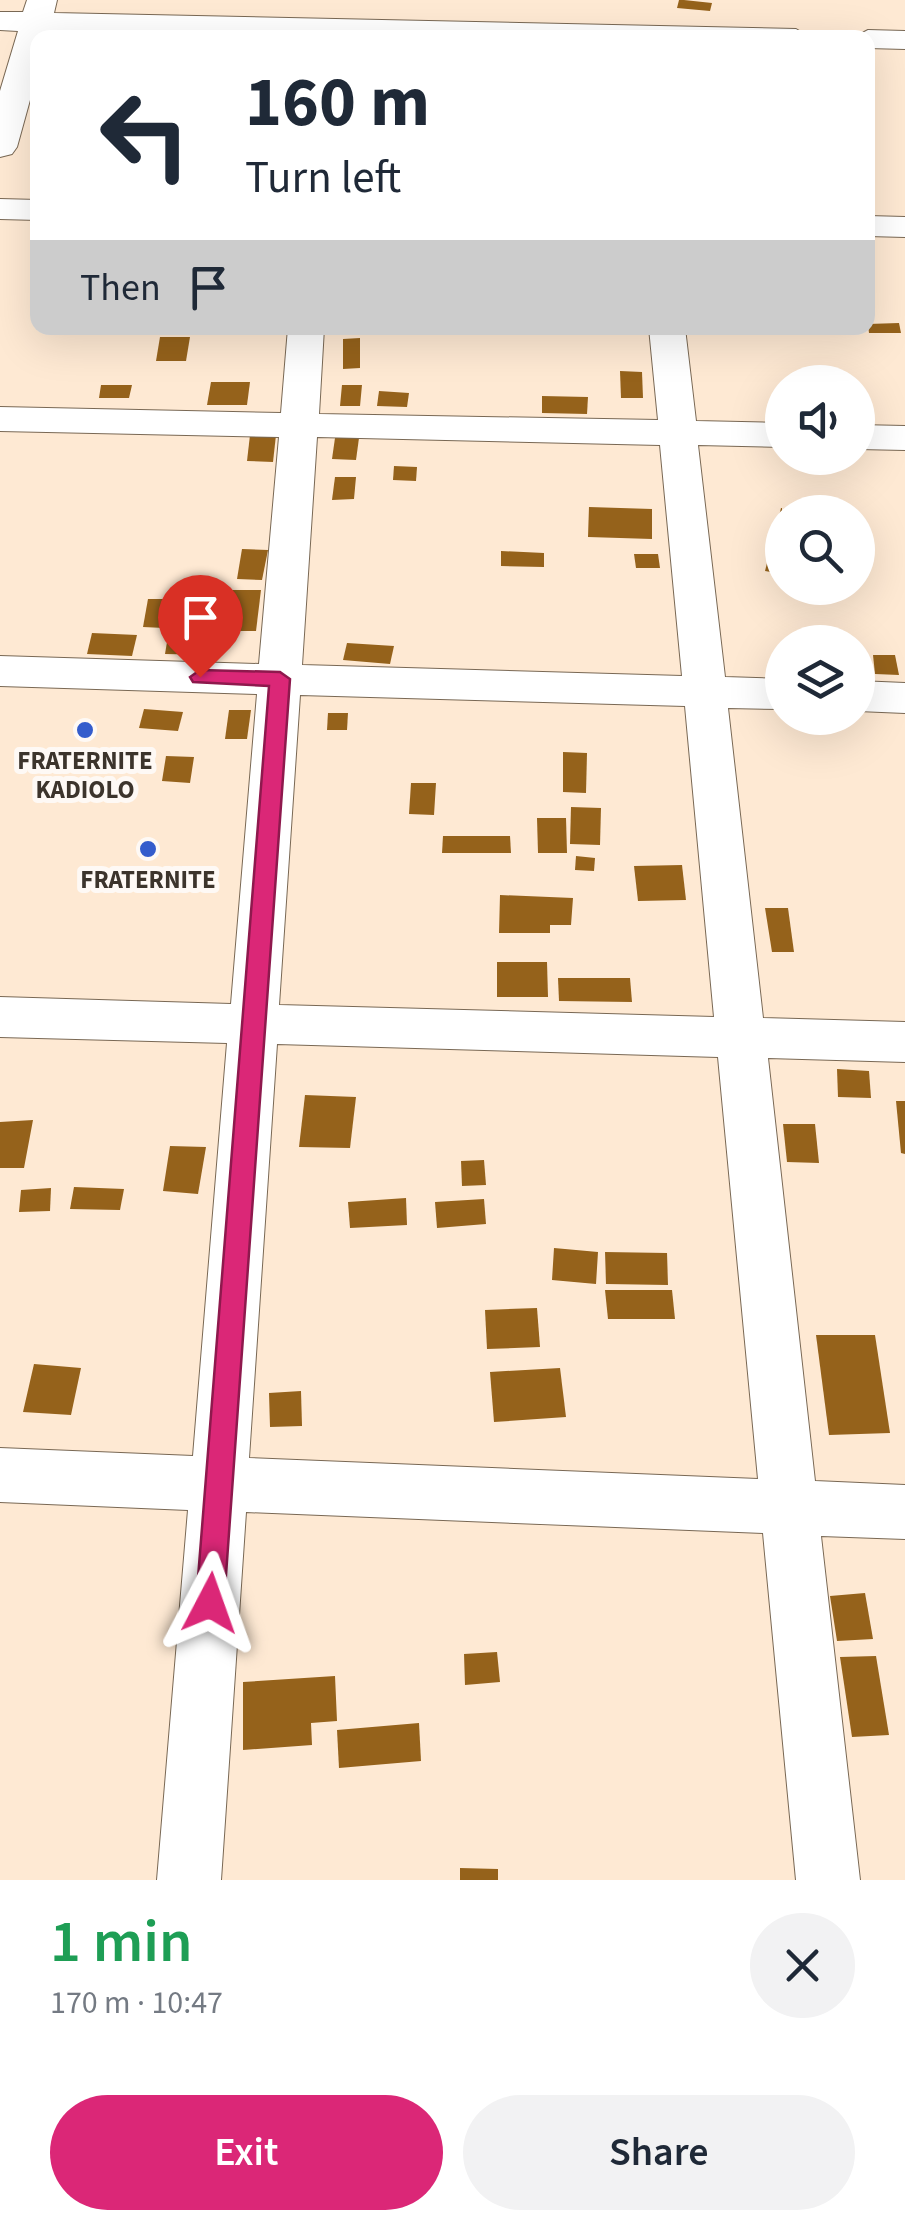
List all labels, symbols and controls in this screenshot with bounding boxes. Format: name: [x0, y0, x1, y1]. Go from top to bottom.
text: 160 m: [245, 53, 430, 153]
icon: left: [80, 70, 210, 200]
text: Turn left: [245, 146, 401, 210]
icon: arrive: [181, 260, 236, 315]
text: Then: [80, 261, 161, 315]
map controls: [765, 365, 875, 735]
button: sound: [765, 365, 875, 475]
button: search: [765, 495, 875, 605]
pin: [158, 575, 243, 678]
icon: arrive: [173, 590, 228, 645]
button: layers: [765, 625, 875, 735]
marker: FRATERNITE KADIOLO: [74, 719, 96, 741]
place label: FRATERNITE KADIOLO: [17, 743, 153, 808]
marker: FRATERNITE: [137, 838, 159, 860]
place label: FRATERNITE: [80, 862, 216, 898]
position arrow: [158, 1551, 262, 1655]
text: 1 min: [50, 1900, 193, 1985]
button: close: [750, 1913, 855, 2018]
text: 170 m · 10:47: [50, 1980, 223, 2026]
button: Exit: [50, 2095, 443, 2210]
button: Share: [463, 2095, 855, 2210]

